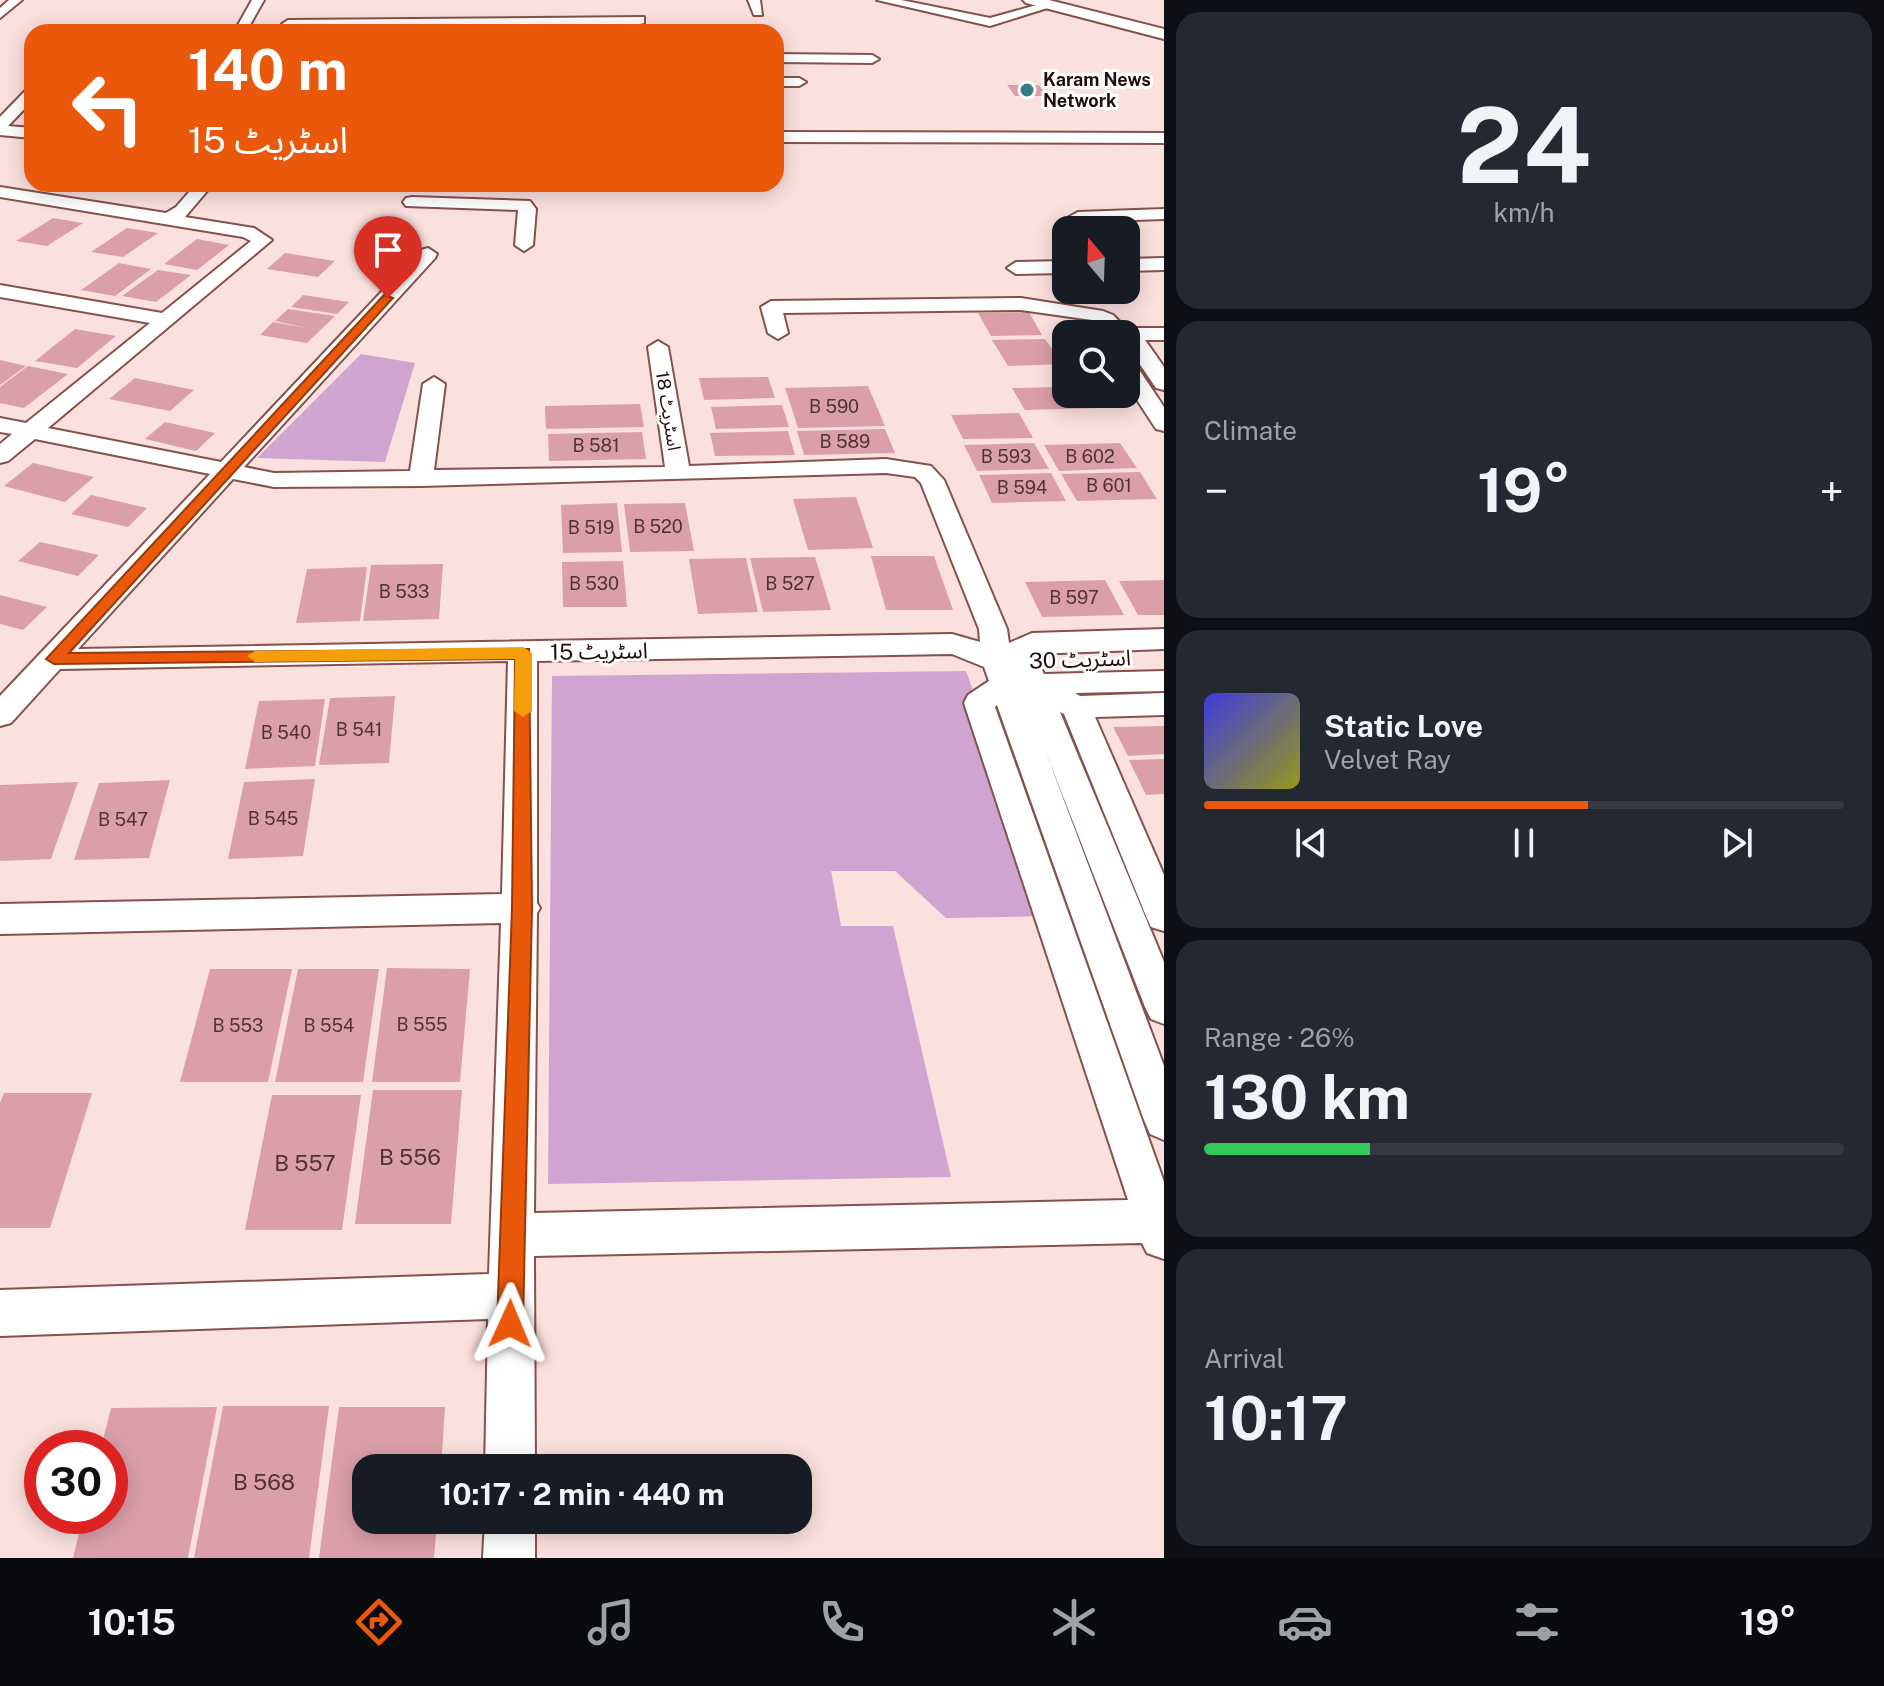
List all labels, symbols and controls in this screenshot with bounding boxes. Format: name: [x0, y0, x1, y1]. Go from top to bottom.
text: 140 m: [188, 37, 348, 103]
icon: left: [56, 56, 160, 160]
place label: Karam News Network: [1043, 69, 1151, 111]
marker: Karam News Network: [1018, 81, 1036, 99]
text: 24: [1457, 84, 1591, 206]
text: اسٹریٹ 15: [188, 119, 348, 161]
text: km/h: [1493, 197, 1555, 228]
pin: [354, 216, 422, 298]
north arrow: [1052, 216, 1140, 304]
map controls: [1052, 216, 1140, 408]
icon: arrive: [366, 228, 410, 272]
button: search: [1052, 320, 1140, 408]
street label: اسٹریٹ 18: [651, 370, 685, 452]
house number: B 590: [809, 396, 859, 417]
text: Climate: [1204, 415, 1297, 446]
house number: B 589: [820, 431, 870, 452]
house number: B 581: [573, 435, 619, 456]
house number: B 593: [981, 446, 1031, 467]
house number: B 602: [1065, 446, 1115, 467]
text: 19°: [1477, 455, 1571, 526]
text: −: [1204, 465, 1228, 517]
text: +: [1820, 465, 1844, 517]
house number: B 601: [1086, 475, 1132, 496]
house number: B 594: [997, 477, 1047, 498]
house number: B 520: [633, 516, 683, 537]
house number: B 519: [568, 517, 614, 538]
house number: B 530: [569, 573, 619, 594]
house number: B 527: [765, 573, 815, 594]
house number: B 533: [379, 581, 429, 602]
house number: B 597: [1049, 587, 1099, 608]
street label: اسٹریٹ 15: [550, 637, 648, 665]
street label: اسٹریٹ 30: [1029, 644, 1131, 674]
text: Static Love: [1324, 708, 1483, 744]
house number: B 541: [336, 719, 382, 740]
house number: B 540: [261, 722, 311, 743]
text: Velvet Ray: [1324, 744, 1451, 775]
house number: B 545: [248, 808, 298, 829]
house number: B 547: [98, 809, 148, 830]
icon: previous: [1289, 821, 1333, 865]
icon: pause: [1502, 821, 1546, 865]
icon: next: [1715, 821, 1759, 865]
house number: B 555: [396, 1014, 448, 1035]
house number: B 553: [213, 1015, 263, 1036]
house number: B 554: [304, 1015, 354, 1036]
text: Range · 26%: [1204, 1022, 1355, 1053]
text: 130 km: [1204, 1062, 1410, 1133]
house number: B 556: [379, 1144, 441, 1170]
house number: B 557: [274, 1150, 336, 1176]
position arrow: [468, 1282, 552, 1366]
text: Arrival: [1204, 1343, 1284, 1374]
text: 10:17: [1204, 1383, 1348, 1454]
speed limit sign: 30: [24, 1430, 128, 1534]
house number: B 568: [233, 1469, 295, 1495]
text: 10:17 · 2 min · 440 m: [439, 1476, 725, 1512]
icon: directions: [351, 1594, 407, 1650]
icon: music: [583, 1594, 639, 1650]
icon: phone: [814, 1594, 870, 1650]
icon: climate: [1046, 1594, 1102, 1650]
icon: car: [1277, 1594, 1333, 1650]
icon: filters: [1509, 1594, 1565, 1650]
text: 10:15: [88, 1601, 176, 1643]
text: 19°: [1740, 1601, 1796, 1643]

